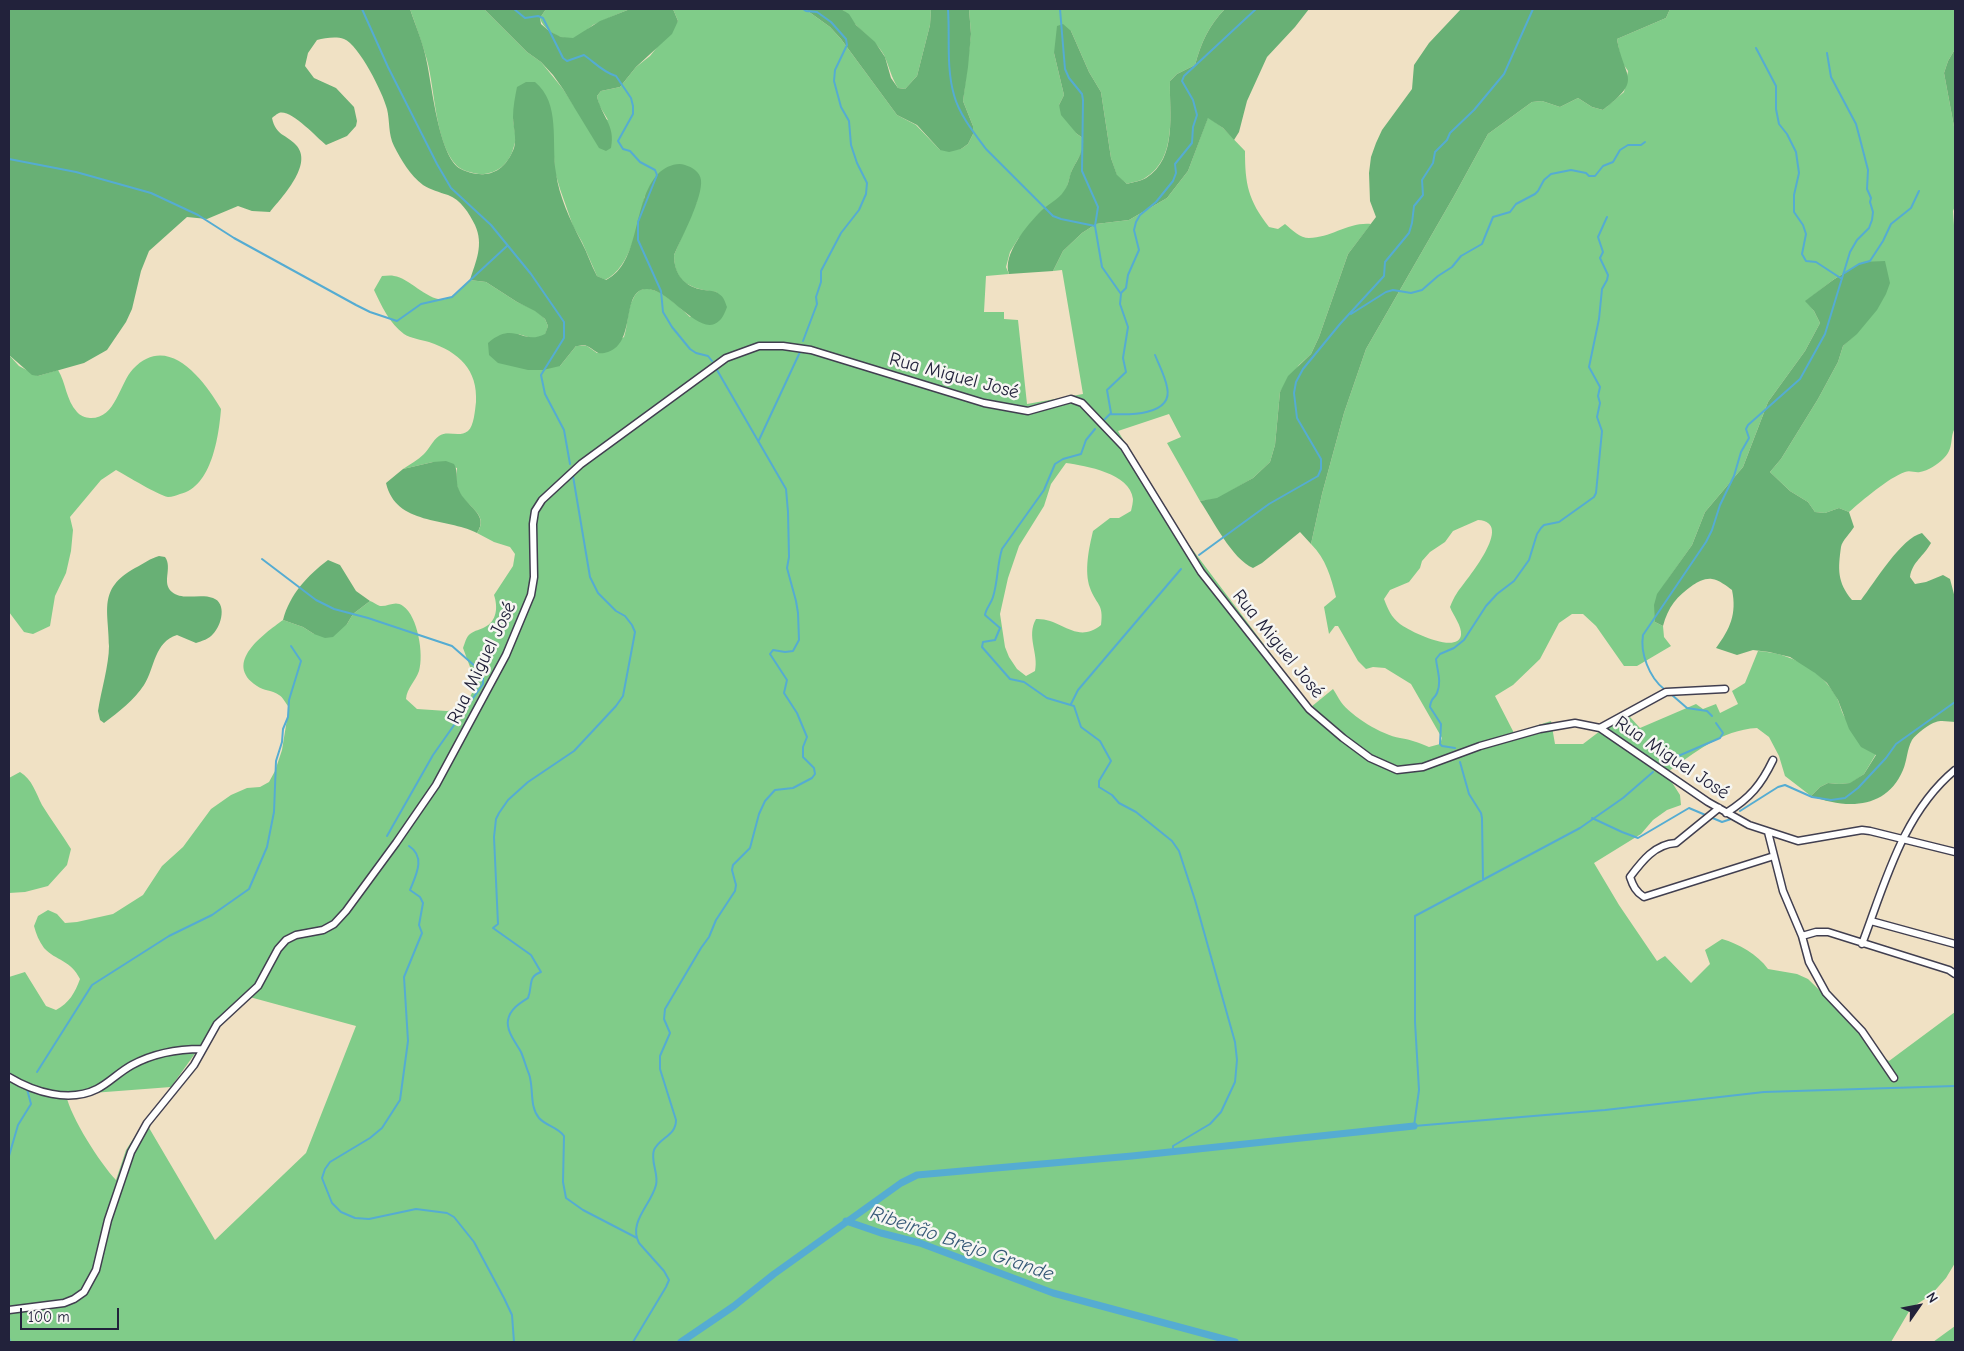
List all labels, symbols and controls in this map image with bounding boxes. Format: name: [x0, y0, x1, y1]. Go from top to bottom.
street label: Rua Miguel José: [887, 348, 1021, 404]
street label: Rua Miguel José: [1227, 585, 1329, 703]
street label: Rua Miguel José: [443, 598, 521, 728]
street label: Rua Miguel José: [1610, 711, 1734, 805]
water label: Ribeirão Brejo Grande: [867, 1201, 1057, 1287]
north arrow: [1894, 1281, 1944, 1331]
text: N: [1922, 1289, 1942, 1306]
scale bar: [22, 1298, 121, 1330]
text: 100 m: [28, 1308, 70, 1326]

